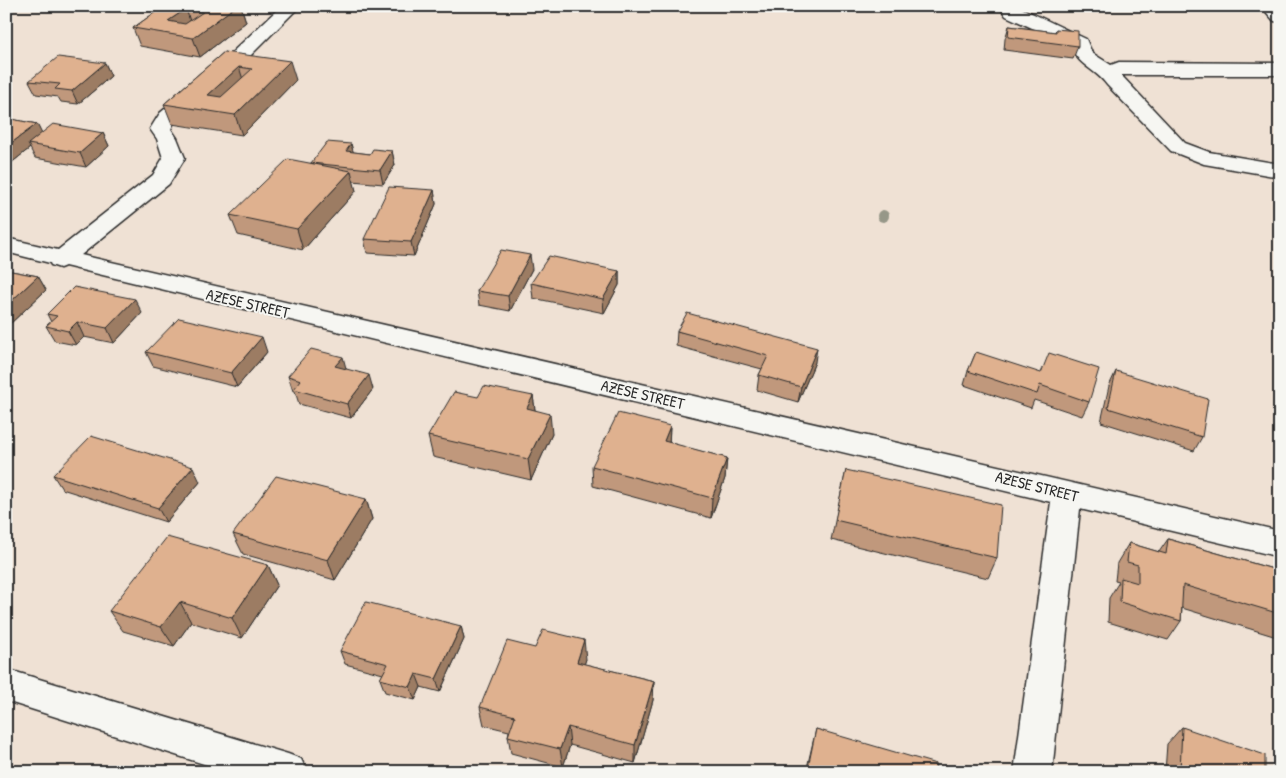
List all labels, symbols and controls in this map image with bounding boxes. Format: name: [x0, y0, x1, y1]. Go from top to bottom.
street label: AZESE STREET: [204, 283, 292, 323]
street label: AZESE STREET: [599, 374, 687, 414]
street label: AZESE STREET: [993, 465, 1081, 507]

